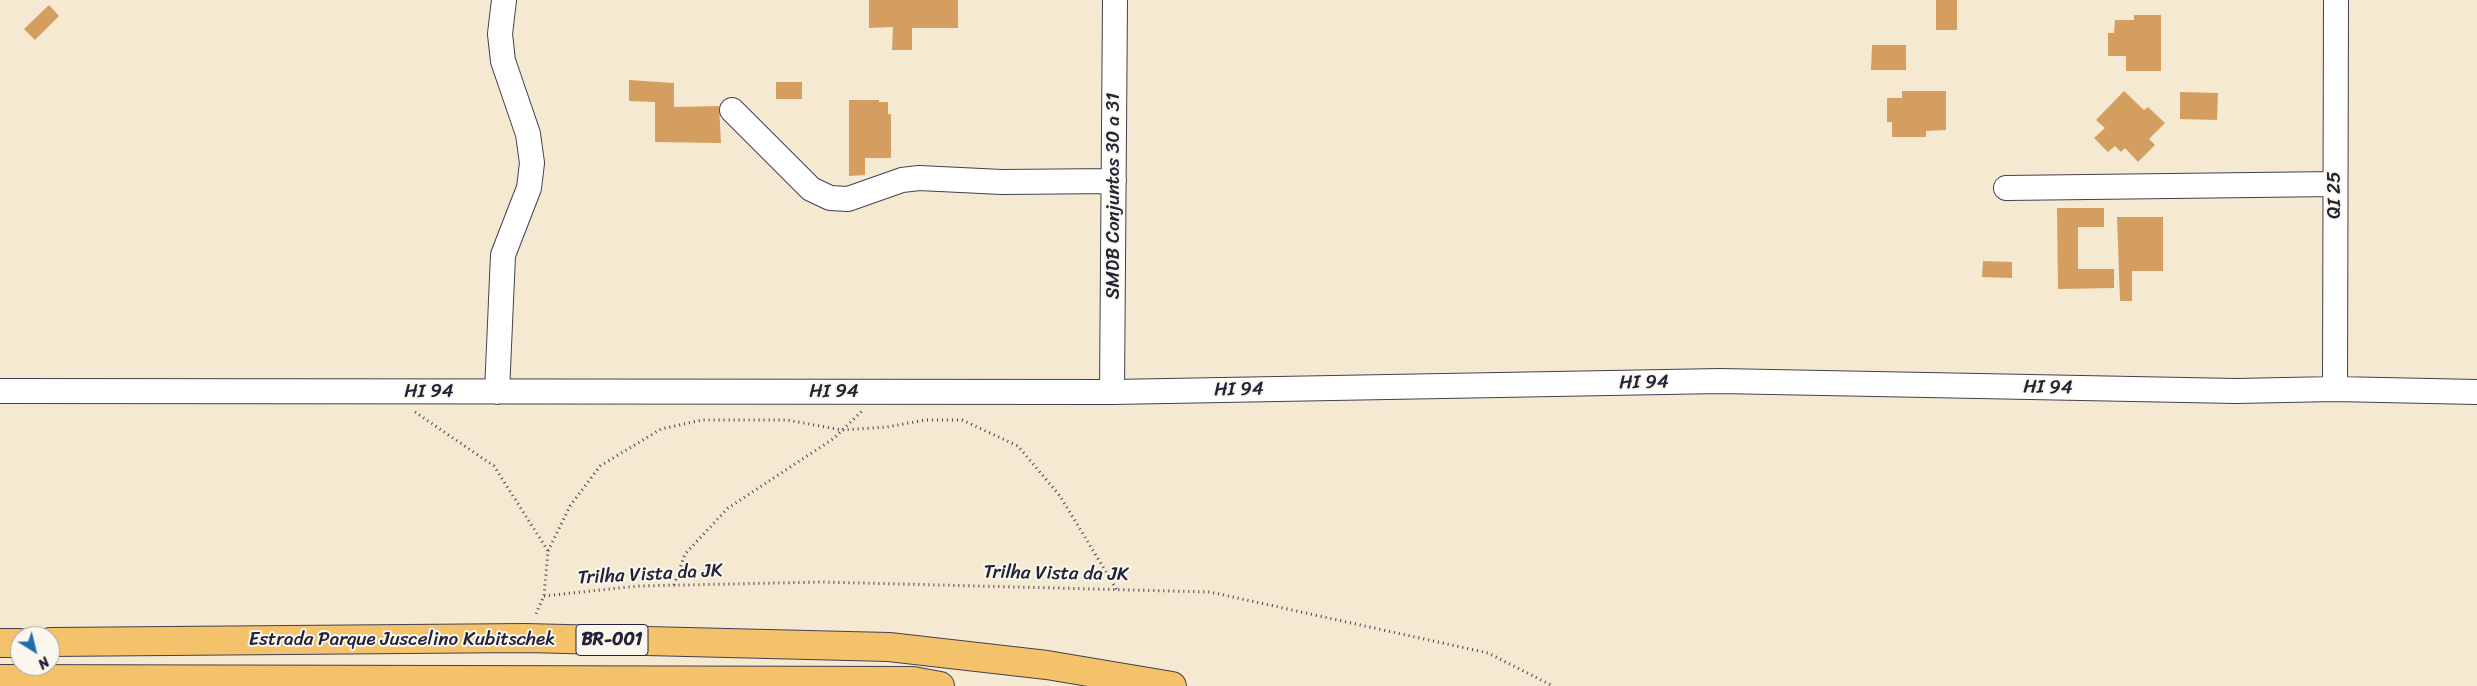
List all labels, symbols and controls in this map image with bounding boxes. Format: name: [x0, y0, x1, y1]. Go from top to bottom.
street label: SMDB Conjuntos 30 a 31: [1103, 93, 1125, 299]
street label: QI 25: [2324, 171, 2346, 219]
street label: HI 94: [1619, 371, 1669, 395]
street label: HI 94: [2023, 376, 2073, 400]
street label: HI 94: [1214, 378, 1264, 402]
street label: HI 94: [404, 381, 454, 403]
street label: HI 94: [809, 381, 859, 403]
street label: Trilha Vista da JK: [577, 560, 723, 590]
street label: Trilha Vista da JK: [983, 561, 1129, 587]
road number: BR-001: [576, 624, 648, 656]
north arrow: [10, 626, 60, 676]
street label: Estrada Parque Juscelino Kubitschek: [249, 629, 555, 651]
text: N: [32, 650, 55, 676]

